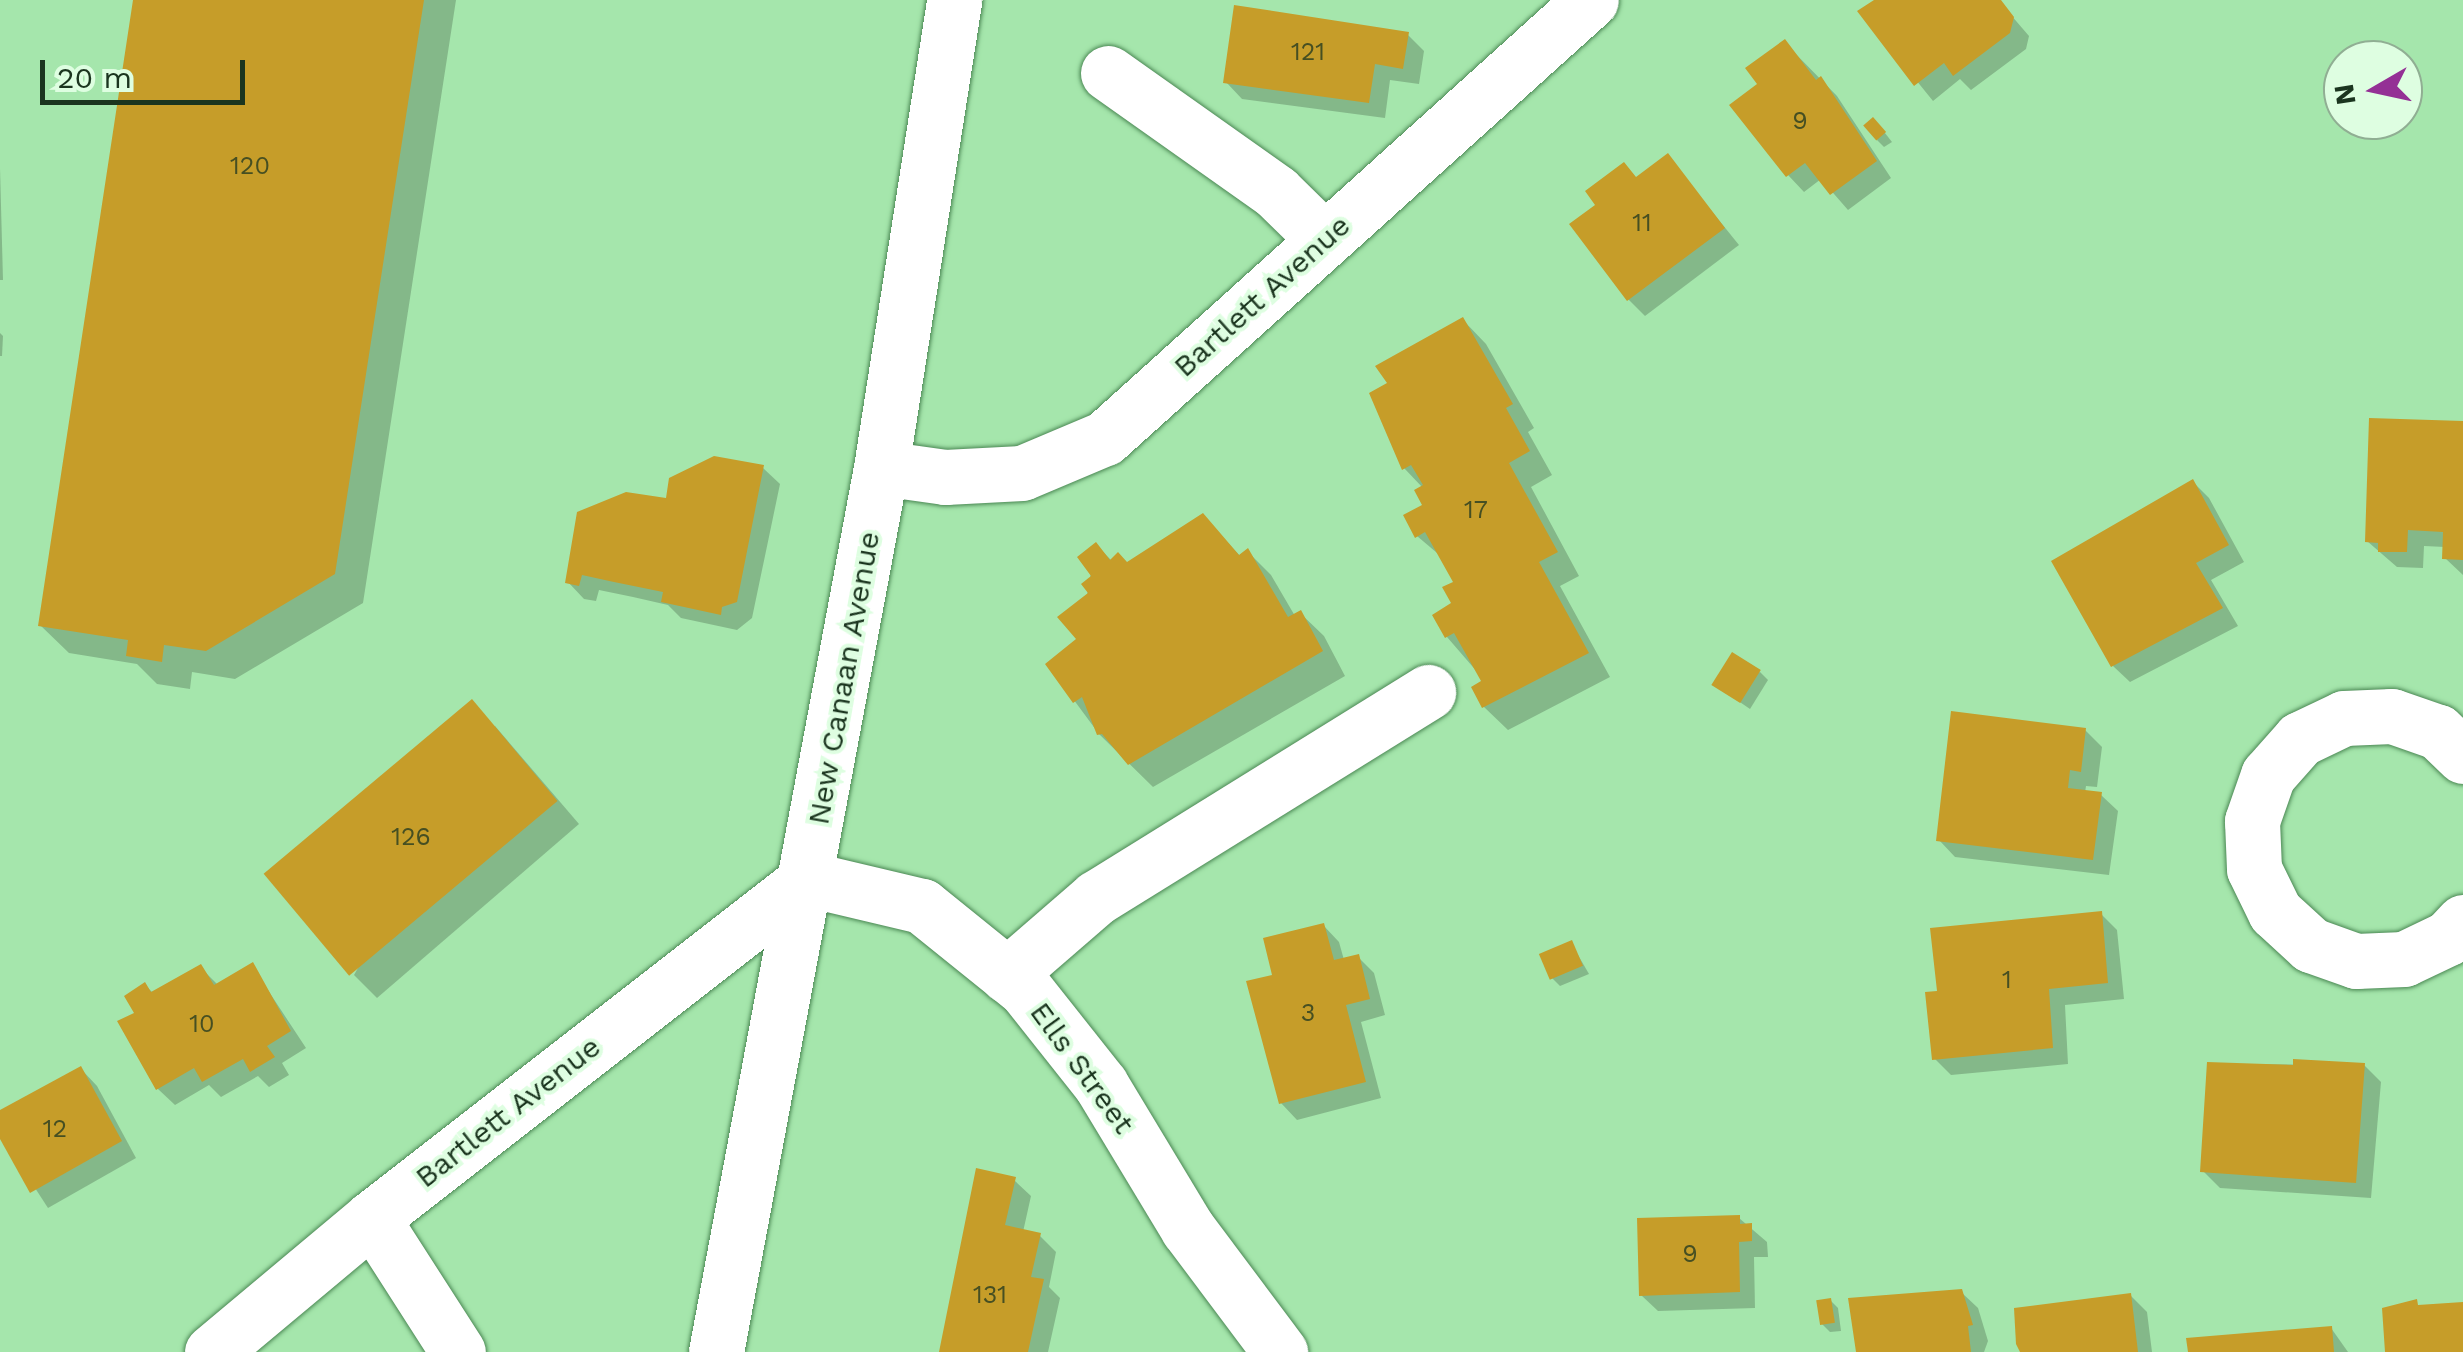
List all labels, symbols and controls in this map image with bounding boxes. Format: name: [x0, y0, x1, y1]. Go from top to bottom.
house number: 121: [1291, 37, 1325, 67]
scale bar: [45, 40, 250, 102]
north arrow: [2323, 40, 2423, 140]
text: 20 m: [57, 60, 132, 95]
text: N: [2327, 82, 2363, 107]
house number: 9: [1792, 106, 1808, 136]
house number: 120: [230, 151, 270, 181]
street label: Bartlett Avenue: [1166, 207, 1358, 385]
house number: 11: [1632, 208, 1652, 238]
house number: 17: [1464, 495, 1488, 525]
street label: New Canaan Avenue: [800, 528, 888, 828]
house number: 126: [391, 822, 431, 852]
house number: 1: [2002, 965, 2012, 995]
street label: Ells Street: [1022, 995, 1142, 1141]
house number: 3: [1301, 998, 1315, 1028]
house number: 10: [189, 1009, 215, 1039]
street label: Bartlett Avenue: [408, 1028, 608, 1196]
house number: 12: [43, 1114, 67, 1144]
house number: 9: [1682, 1239, 1698, 1269]
house number: 131: [973, 1280, 1007, 1310]

